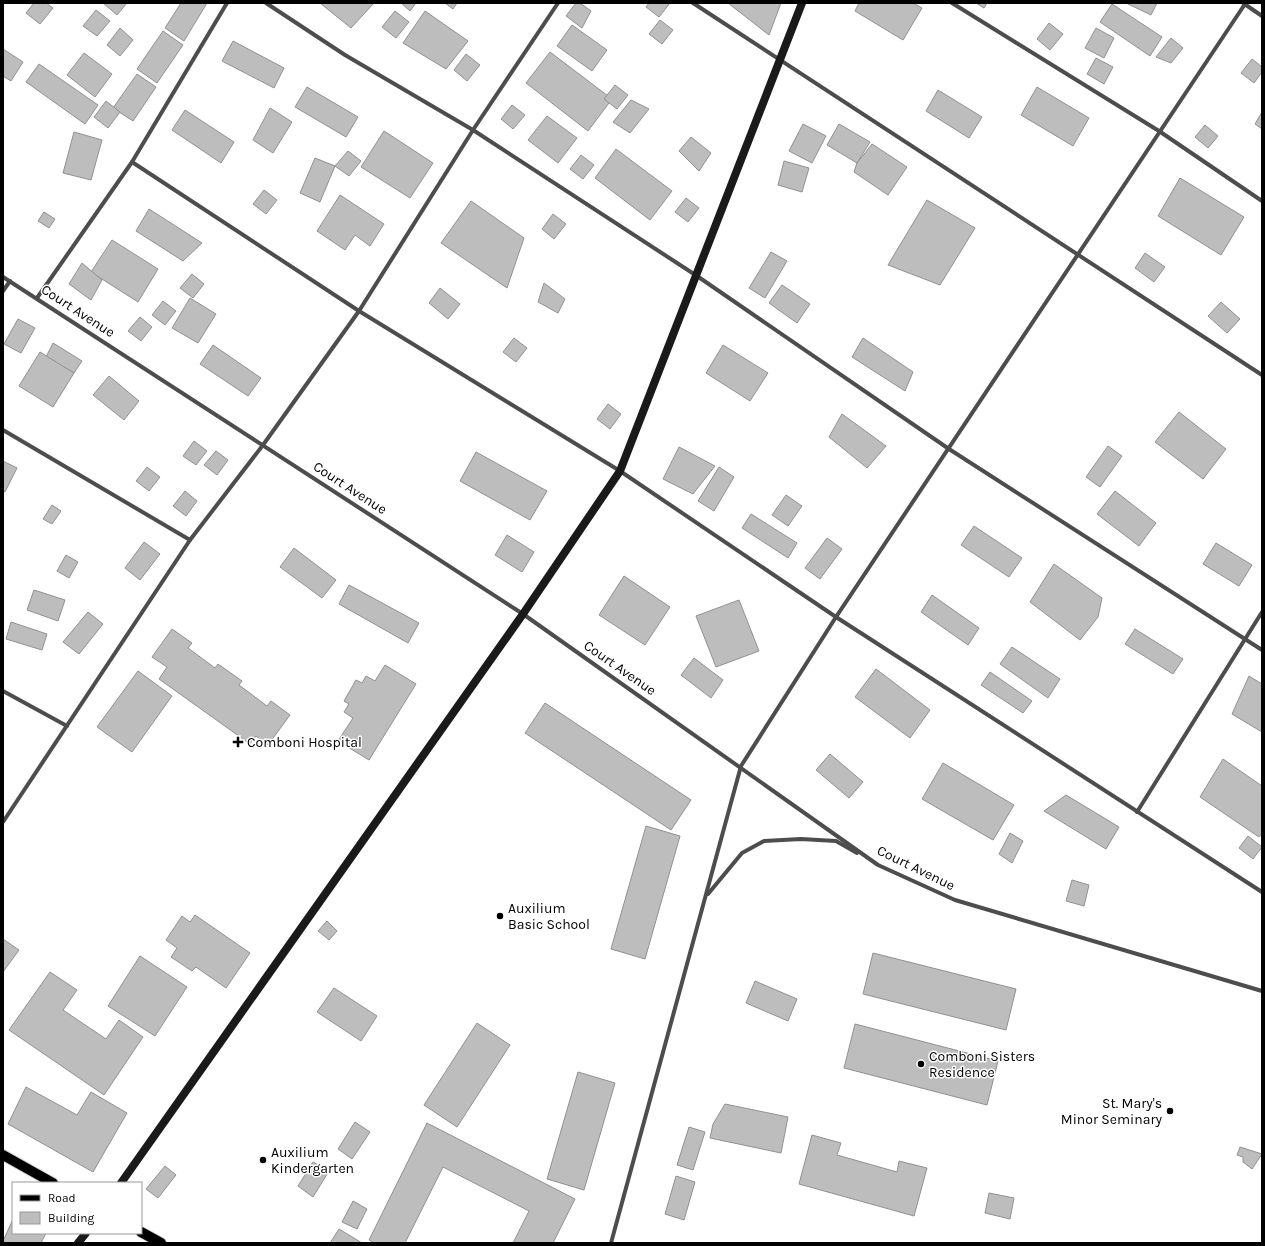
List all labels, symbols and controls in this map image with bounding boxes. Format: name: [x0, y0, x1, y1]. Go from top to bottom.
street label: Court Avenue: [38, 281, 118, 341]
street label: Court Avenue: [310, 458, 390, 518]
street label: Court Avenue: [581, 637, 659, 699]
place label: Comboni Hospital: [247, 734, 362, 751]
marker: Comboni Hospital: [232, 736, 244, 748]
street label: Court Avenue: [874, 842, 958, 894]
place label: Auxilium Basic School: [508, 900, 590, 933]
marker: Auxilium Basic School: [495, 911, 505, 921]
place label: Comboni Sisters Residence: [929, 1048, 1035, 1081]
marker: Comboni Sisters Residence: [916, 1059, 926, 1069]
place label: St. Mary's Minor Seminary: [1061, 1095, 1162, 1128]
marker: St. Mary's Minor Seminary: [1165, 1106, 1175, 1116]
place label: Auxilium Kindergarten: [271, 1144, 354, 1177]
marker: Auxilium Kindergarten: [258, 1155, 268, 1165]
legend: [12, 1182, 142, 1234]
text: Road: [48, 1191, 76, 1205]
text: Building: [48, 1211, 95, 1225]

